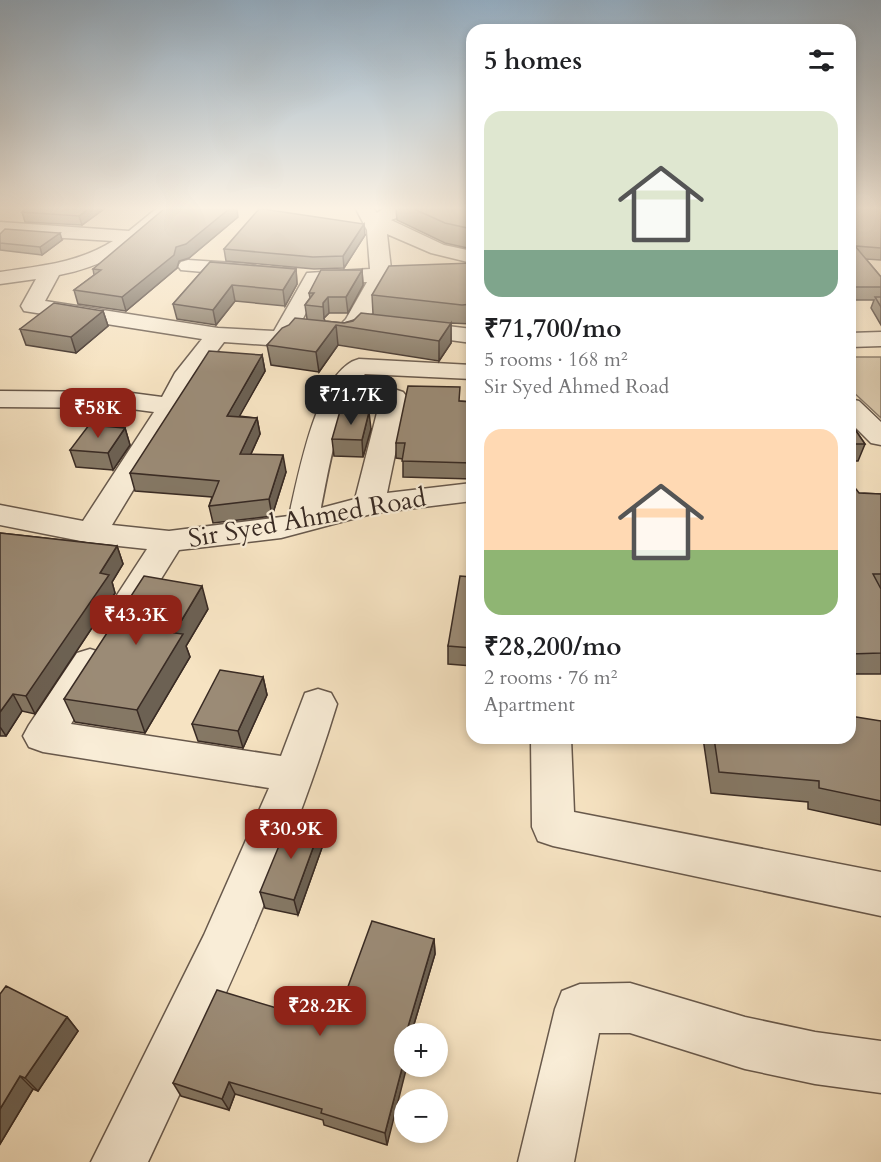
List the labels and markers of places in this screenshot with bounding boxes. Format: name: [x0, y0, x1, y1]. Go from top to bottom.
pin: ₹71.7K: [302, 375, 400, 426]
pin: ₹58K: [62, 388, 134, 439]
pin: ₹43.3K: [87, 595, 185, 646]
pin: ₹30.9K: [242, 809, 340, 860]
pin: ₹28.2K: [271, 986, 369, 1037]

